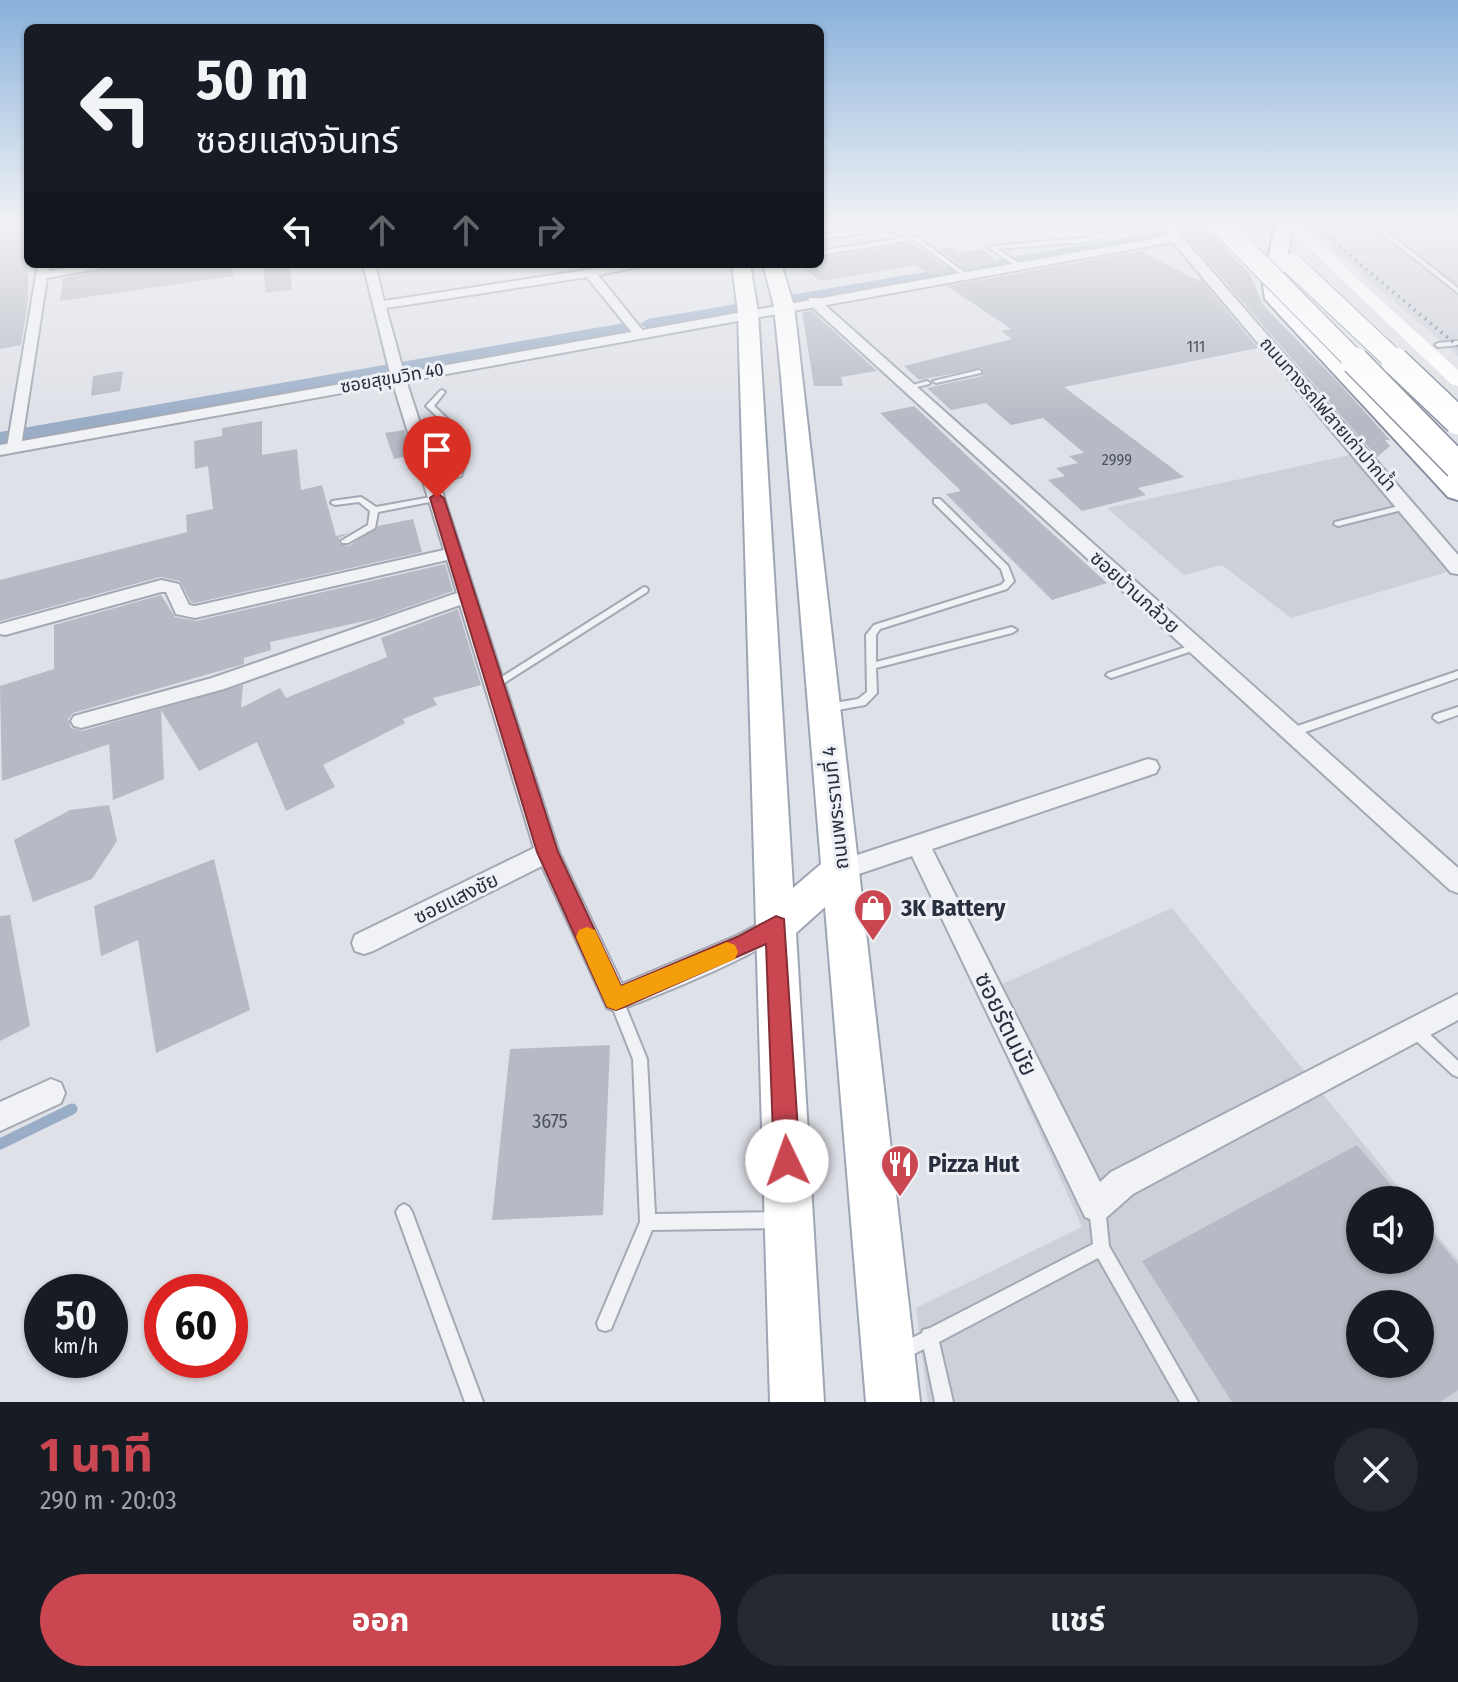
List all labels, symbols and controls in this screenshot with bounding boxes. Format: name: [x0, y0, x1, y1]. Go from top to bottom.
text: 50 m: [196, 47, 308, 114]
icon: left: [64, 56, 168, 160]
text: ซอยแสงจันทร์: [196, 119, 399, 163]
icon: left: [276, 208, 320, 252]
icon: ahead: [360, 208, 404, 252]
icon: ahead: [444, 208, 488, 252]
icon: right: [528, 208, 572, 252]
street label: ถนนทางรถไฟสายเก่าปากน้ำ: [1255, 331, 1402, 496]
house number: 111: [1187, 337, 1205, 356]
street label: ซอยสุขุมวิท 40: [339, 358, 445, 398]
pin: [403, 416, 471, 498]
icon: arrive: [415, 428, 459, 472]
house number: 2999: [1102, 450, 1132, 469]
street label: ซอยบ้านกล้วย: [1085, 546, 1185, 638]
street label: ถนนพระรามที่ 4: [815, 745, 853, 871]
street label: ซอยแสงชัย: [410, 867, 502, 929]
shop icon: 3K Battery: [852, 887, 894, 942]
place label: 3K Battery: [900, 894, 1006, 922]
street label: ซอยรัตนมัย: [969, 968, 1043, 1080]
house number: 3675: [532, 1109, 568, 1133]
position arrow: [745, 1119, 829, 1203]
restaurant icon: Pizza Hut: [879, 1143, 921, 1198]
place label: Pizza Hut: [928, 1150, 1020, 1178]
map controls: [1346, 1186, 1434, 1378]
button: sound: [1346, 1186, 1434, 1274]
speed limit sign: 60: [144, 1274, 248, 1378]
button: search: [1346, 1290, 1434, 1378]
text: 50: [55, 1292, 97, 1340]
text: km/h: [54, 1334, 98, 1358]
text: 1 นาที: [40, 1426, 153, 1484]
button: close: [1334, 1428, 1418, 1512]
text: 290 m · 20:03: [40, 1485, 177, 1516]
button: ออก: [40, 1574, 721, 1666]
button: แชร์: [737, 1574, 1418, 1666]

